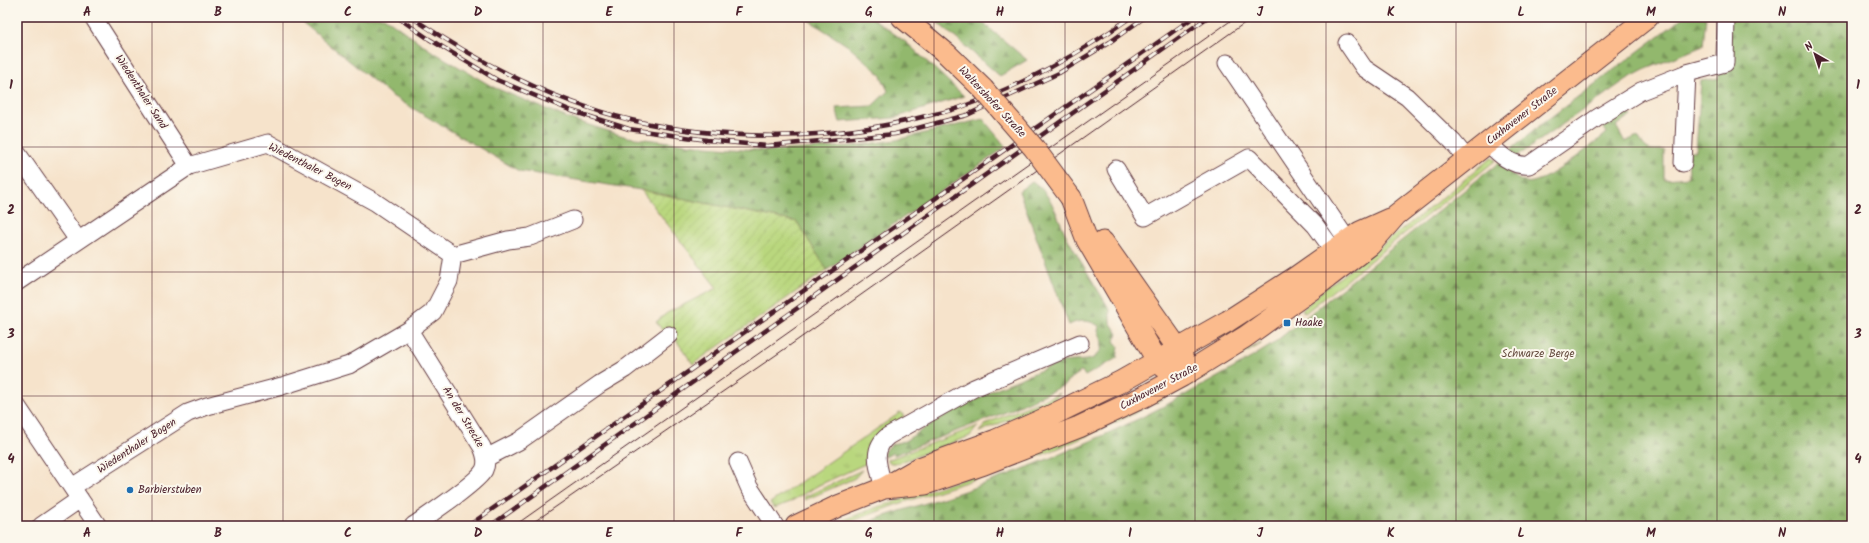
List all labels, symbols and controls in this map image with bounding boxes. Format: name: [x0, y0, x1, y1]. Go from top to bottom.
text: A: [83, 2, 91, 23]
text: B: [214, 2, 222, 23]
text: C: [344, 2, 352, 23]
text: D: [474, 2, 483, 23]
text: E: [605, 2, 613, 23]
text: F: [735, 2, 743, 23]
text: G: [865, 2, 873, 23]
text: H: [996, 2, 1005, 23]
text: I: [1128, 2, 1132, 23]
text: J: [1257, 2, 1264, 23]
text: K: [1387, 2, 1395, 23]
text: L: [1517, 2, 1525, 23]
text: M: [1646, 2, 1656, 23]
text: N: [1778, 2, 1787, 23]
north arrow: [1795, 34, 1835, 74]
text: N: [1801, 38, 1818, 56]
street label: Wiedenthaler Sand: [110, 51, 172, 133]
street label: Waltershofer Straße: [954, 62, 1030, 142]
text: 1: [9, 75, 13, 96]
text: 1: [1856, 75, 1860, 96]
street label: Cuxhavener Straße: [1482, 82, 1562, 150]
street label: Wiedenthaler Bogen: [265, 138, 355, 196]
text: 2: [7, 200, 15, 221]
text: 2: [1854, 200, 1862, 221]
place label: Haake: [1295, 314, 1323, 332]
marker: Haake: [1282, 318, 1292, 328]
text: 3: [6, 324, 15, 345]
text: 3: [1853, 324, 1862, 345]
park label: Schwarze Berge: [1502, 345, 1574, 363]
street label: Cuxhavener Straße: [1117, 359, 1201, 415]
street label: An der Strecke: [437, 383, 489, 451]
street label: Wiedenthaler Bogen: [94, 413, 180, 478]
text: 4: [7, 449, 15, 470]
text: 4: [1854, 449, 1862, 470]
place label: Barbierstuben: [138, 481, 202, 499]
marker: Barbierstuben: [125, 485, 135, 495]
text: A: [83, 523, 91, 543]
text: B: [214, 523, 222, 543]
text: C: [344, 523, 352, 543]
text: D: [474, 523, 483, 543]
text: E: [605, 523, 613, 543]
text: F: [735, 523, 743, 543]
text: G: [865, 523, 873, 543]
text: H: [996, 523, 1005, 543]
text: I: [1128, 523, 1132, 543]
text: J: [1257, 523, 1264, 543]
text: K: [1387, 523, 1395, 543]
text: L: [1517, 523, 1525, 543]
text: M: [1646, 523, 1656, 543]
text: N: [1778, 523, 1787, 543]

